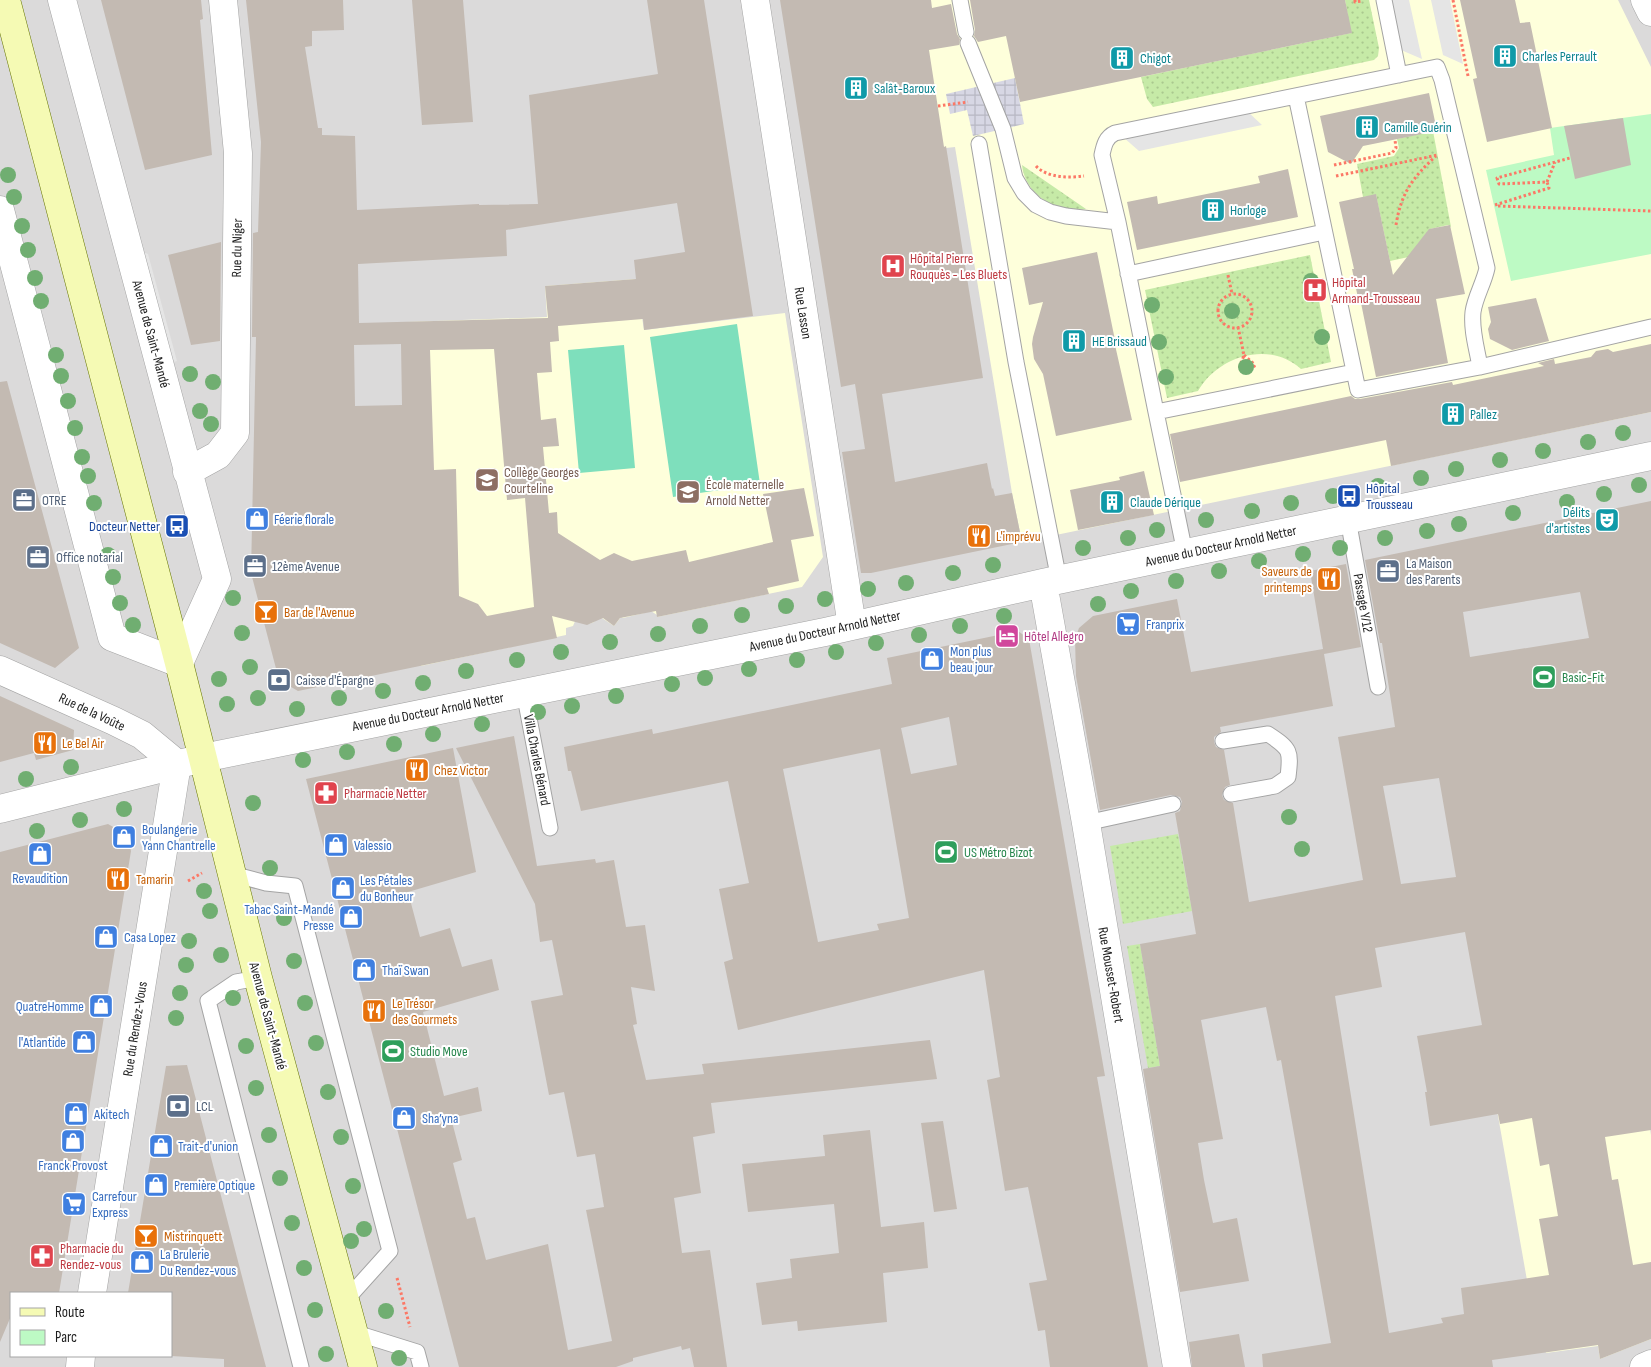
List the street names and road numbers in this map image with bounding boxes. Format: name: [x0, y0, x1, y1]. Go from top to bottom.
street label: Rue du Niger: [228, 218, 246, 278]
street label: Avenue de Saint-Mandé: [128, 277, 174, 390]
street label: Rue Lasson: [791, 286, 815, 340]
street label: Avenue du Docteur Arnold Netter: [1143, 522, 1298, 571]
street label: Passage Y/12: [1349, 572, 1377, 634]
street label: Avenue du Docteur Arnold Netter: [747, 607, 902, 656]
street label: Rue de la Voûte: [56, 689, 128, 735]
street label: Avenue du Docteur Arnold Netter: [350, 689, 505, 735]
street label: Villa Charles Bénard: [520, 713, 554, 807]
street label: Rue Mousset-Robert: [1094, 926, 1128, 1024]
street label: Avenue de Saint-Mandé: [245, 959, 291, 1072]
street label: Rue du Rendez-Vous: [119, 980, 151, 1078]

